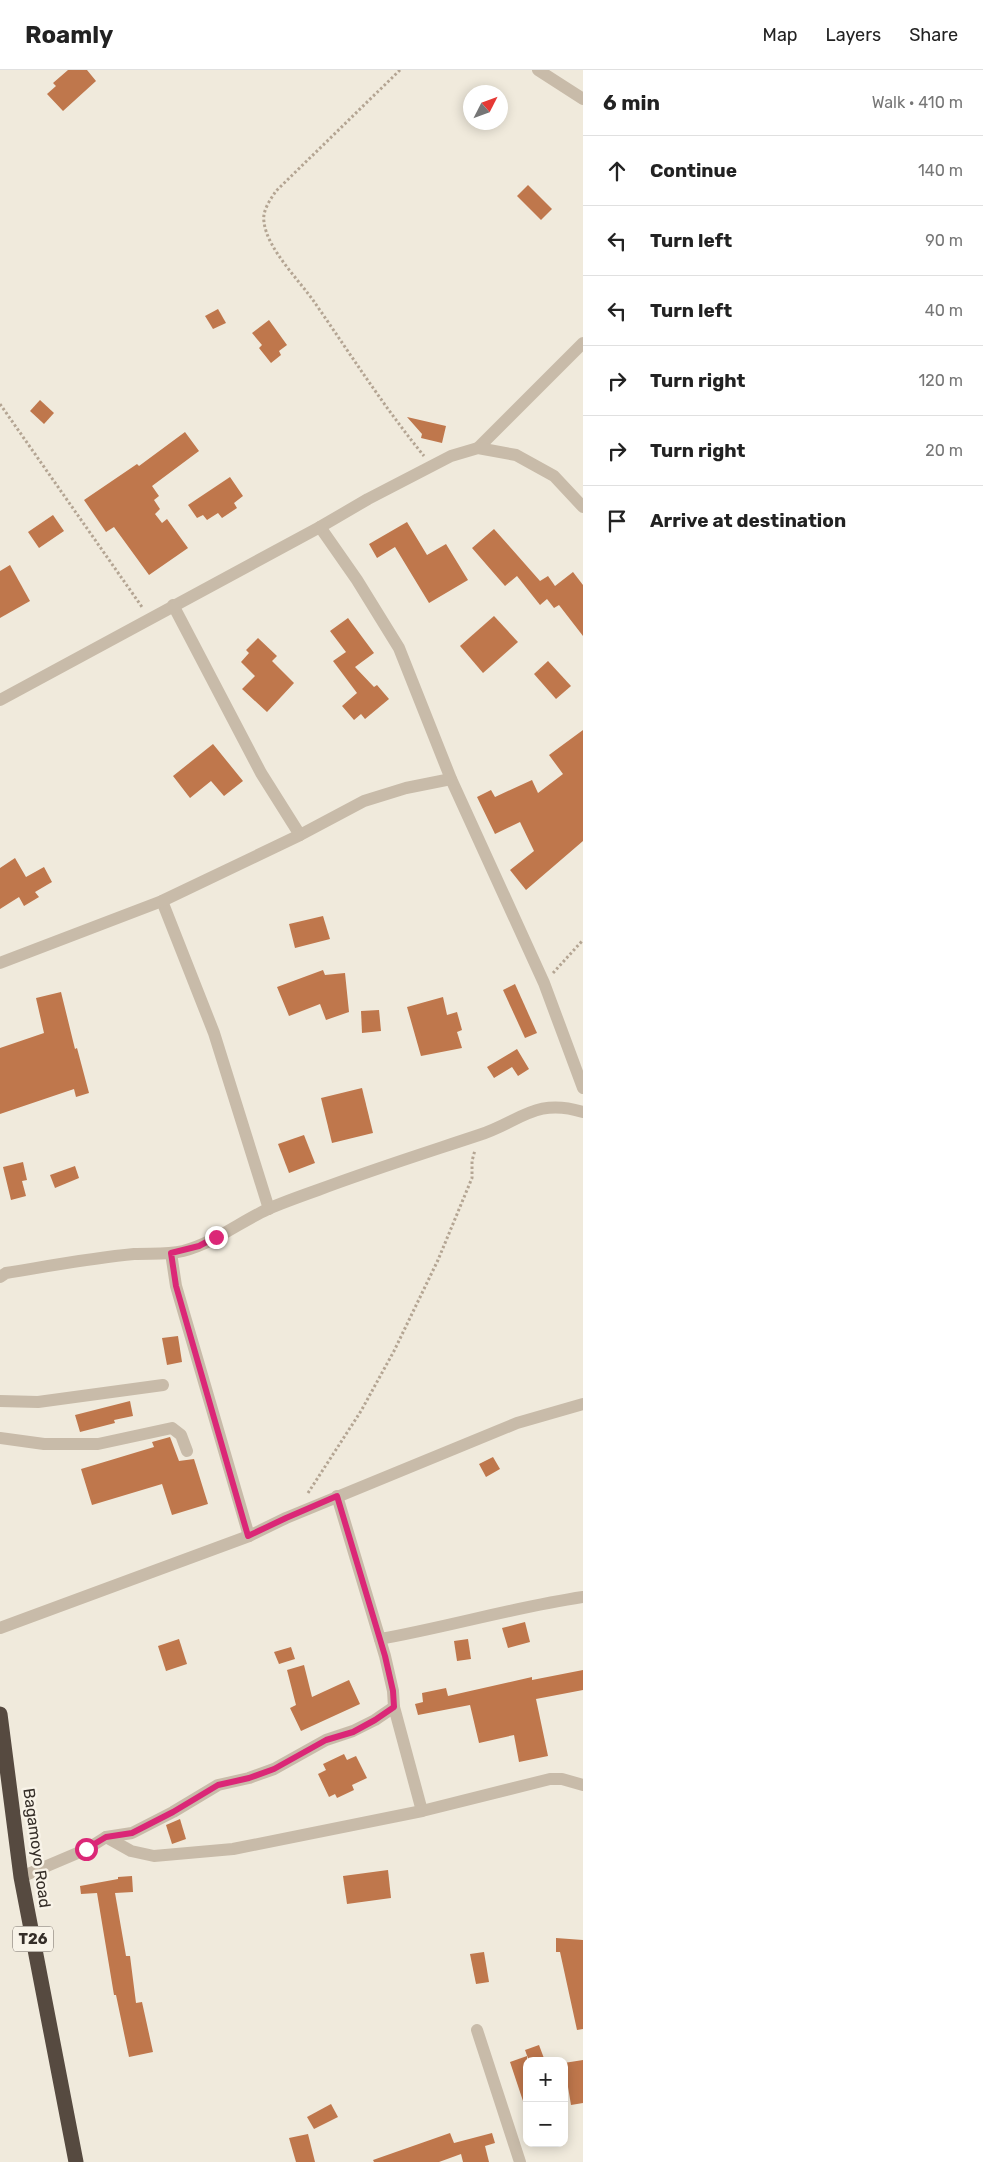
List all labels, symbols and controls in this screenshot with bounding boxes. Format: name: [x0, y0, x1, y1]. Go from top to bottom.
text: Roamly: [25, 21, 113, 49]
text: Map: [763, 24, 798, 46]
text: Layers: [826, 24, 881, 46]
text: Share: [909, 24, 958, 46]
north arrow: [463, 85, 508, 130]
text: 6 min: [603, 90, 660, 115]
text: Walk · 410 m: [872, 93, 963, 112]
icon: ahead: [603, 157, 631, 185]
text: Continue: [650, 159, 737, 182]
text: 140 m: [918, 161, 963, 180]
icon: left: [603, 227, 631, 255]
text: Turn left: [650, 229, 732, 252]
text: 90 m: [925, 231, 963, 250]
icon: left: [603, 297, 631, 325]
text: Turn left: [650, 299, 732, 322]
text: 40 m: [925, 301, 963, 320]
icon: right: [603, 367, 631, 395]
text: Turn right: [650, 369, 745, 392]
text: 120 m: [918, 371, 963, 390]
icon: right: [603, 437, 631, 465]
text: Turn right: [650, 439, 745, 462]
text: 20 m: [925, 441, 963, 460]
icon: arrive: [603, 507, 631, 535]
text: Arrive at destination: [650, 509, 846, 532]
route end: [205, 1226, 228, 1249]
street label: Bagamoyo Road: [19, 1787, 55, 1909]
route start: [75, 1838, 98, 1861]
road number: T26: [13, 1926, 53, 1952]
map controls: [523, 2057, 568, 2147]
button: +: [523, 2057, 568, 2102]
button: −: [523, 2102, 568, 2147]

